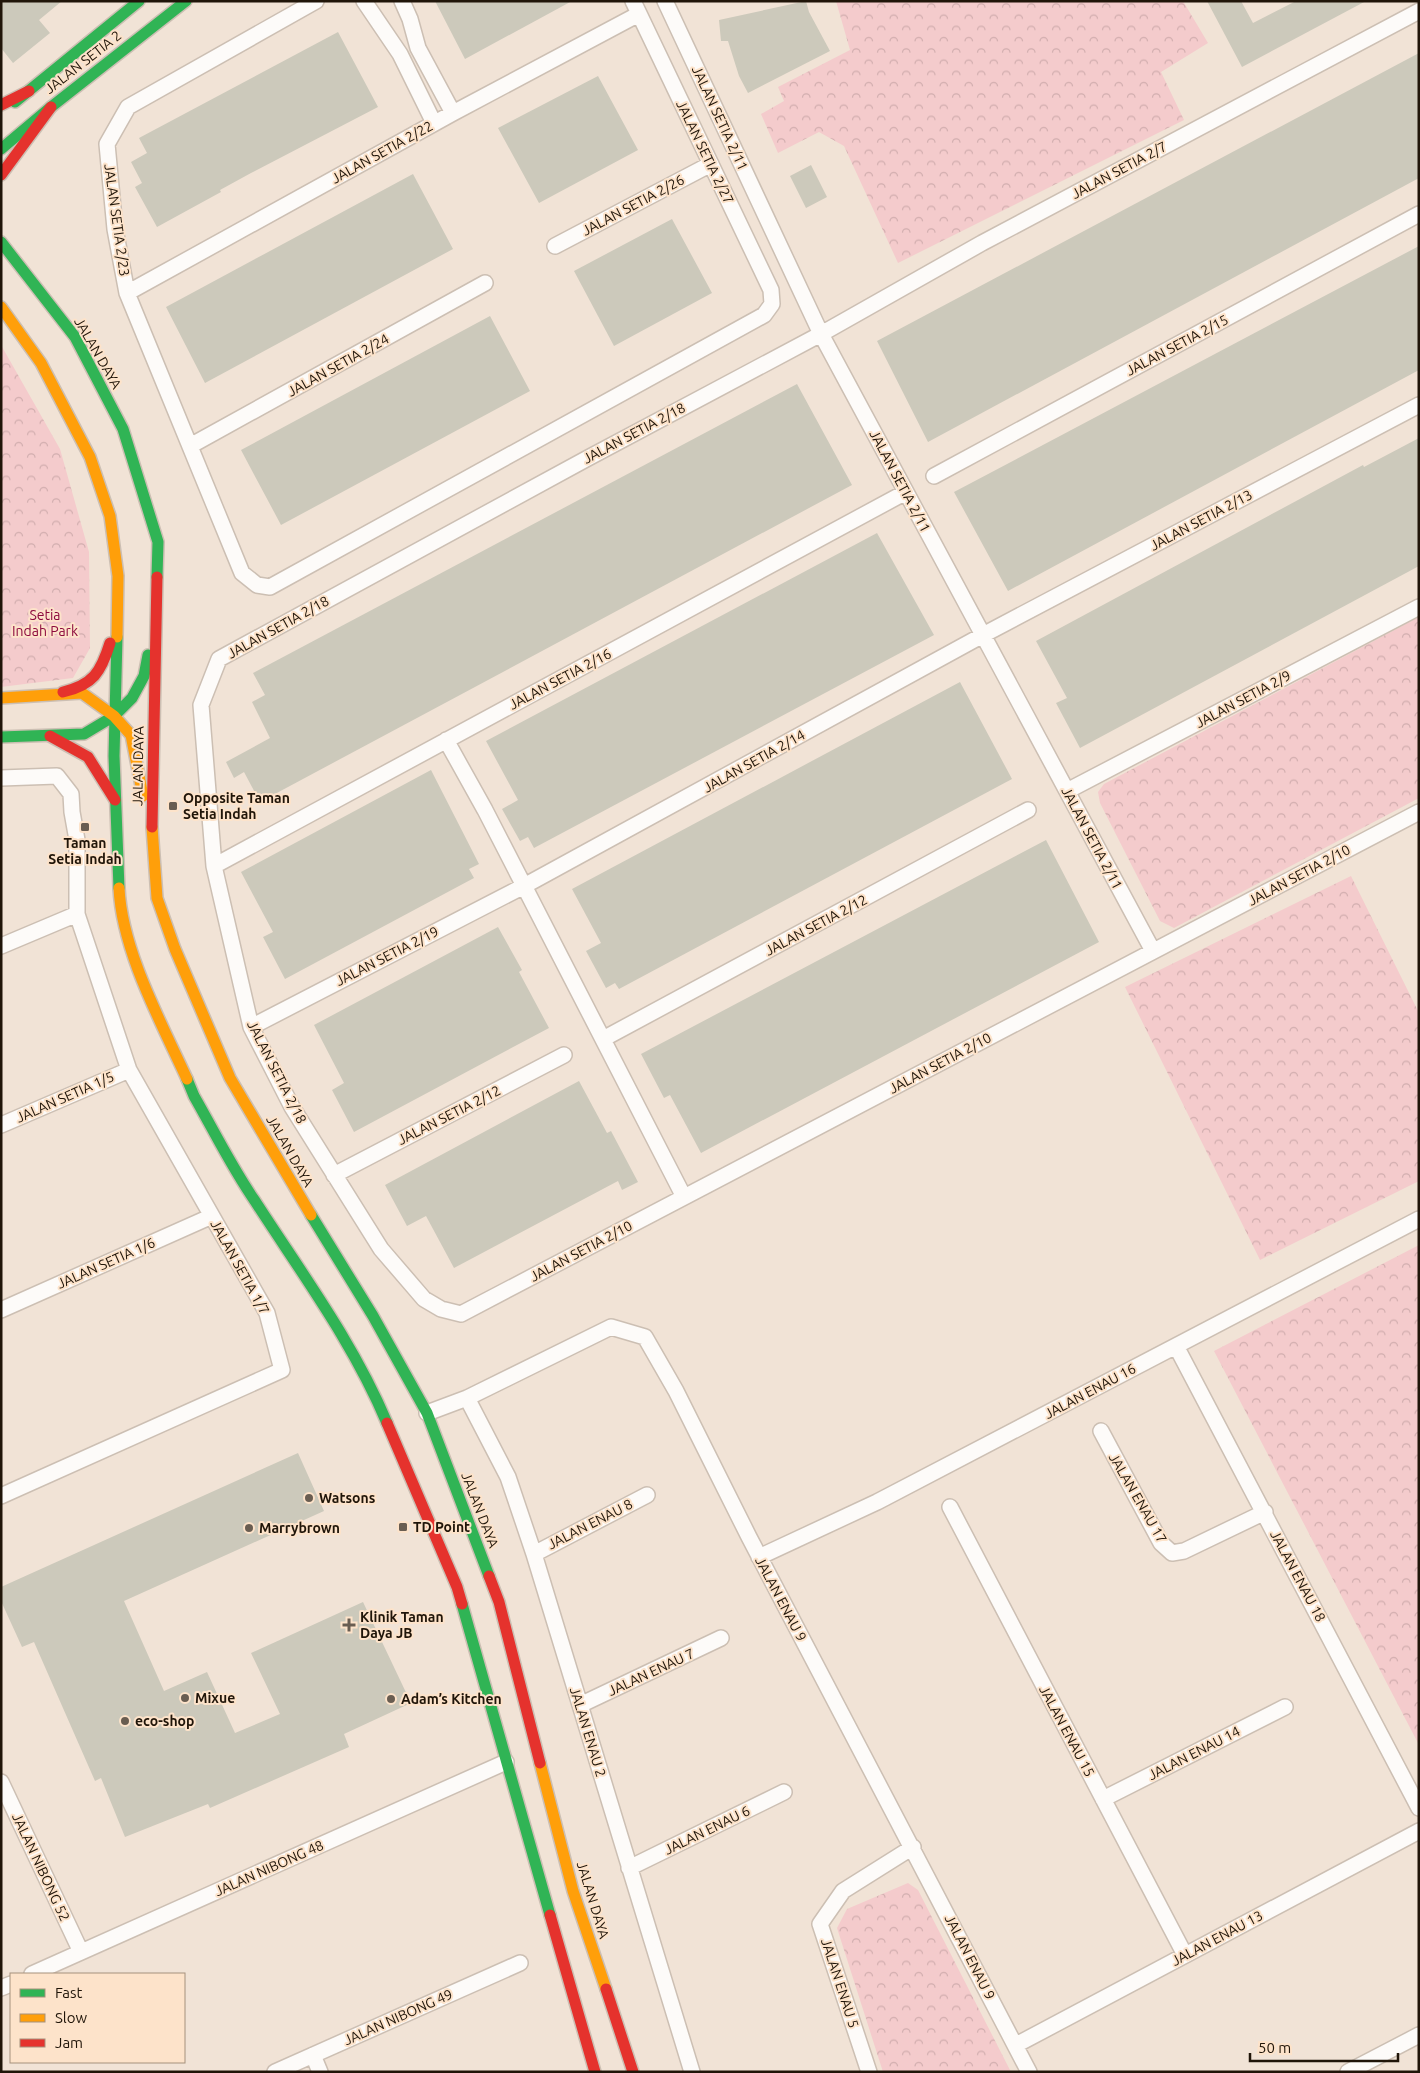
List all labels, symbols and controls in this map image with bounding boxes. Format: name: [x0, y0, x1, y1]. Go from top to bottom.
street label: JALAN SETIA 2: [42, 27, 124, 97]
street label: JALAN SETIA 2/11: [689, 63, 751, 173]
street label: JALAN SETIA 2/27: [673, 97, 737, 207]
street label: JALAN SETIA 2/22: [328, 117, 436, 187]
street label: JALAN SETIA 2/7: [1069, 138, 1169, 202]
street label: JALAN SETIA 2/23: [101, 163, 133, 277]
street label: JALAN SETIA 2/26: [579, 171, 687, 239]
street label: JALAN SETIA 2/15: [1123, 311, 1231, 379]
street label: JALAN DAYA: [71, 314, 125, 392]
street label: JALAN SETIA 2/24: [284, 330, 392, 400]
street label: JALAN SETIA 2/18: [580, 399, 688, 467]
street label: JALAN SETIA 2/11: [866, 427, 934, 535]
street label: JALAN SETIA 2/13: [1147, 486, 1255, 554]
street label: JALAN SETIA 2/18: [224, 592, 332, 662]
park label: Setia Indah Park: [12, 607, 78, 639]
street label: JALAN SETIA 2/16: [506, 645, 614, 713]
street label: JALAN SETIA 2/9: [1193, 667, 1293, 731]
street label: JALAN DAYA: [129, 726, 147, 806]
street label: JALAN SETIA 2/14: [700, 726, 808, 796]
street label: JALAN SETIA 2/11: [1058, 784, 1126, 892]
place label: Opposite Taman Setia Indah: [183, 790, 290, 822]
marker: Opposite Taman Setia Indah: [167, 800, 179, 812]
marker: Taman Setia Indah: [79, 821, 91, 833]
place label: Taman Setia Indah: [48, 835, 122, 867]
street label: JALAN SETIA 2/10: [1245, 841, 1353, 909]
street label: JALAN SETIA 2/12: [762, 891, 870, 959]
street label: JALAN SETIA 2/19: [333, 923, 441, 989]
street label: JALAN SETIA 2/18: [244, 1018, 310, 1126]
street label: JALAN SETIA 2/10: [886, 1029, 994, 1097]
street label: JALAN SETIA 1/5: [14, 1068, 116, 1126]
street label: JALAN SETIA 2/12: [395, 1082, 503, 1148]
street label: JALAN DAYA: [263, 1112, 317, 1190]
street label: JALAN SETIA 1/7: [207, 1217, 273, 1317]
street label: JALAN SETIA 2/10: [527, 1217, 635, 1285]
street label: JALAN SETIA 1/6: [55, 1234, 158, 1292]
street label: JALAN ENAU 16: [1042, 1360, 1139, 1422]
street label: JALAN ENAU 17: [1106, 1450, 1170, 1546]
street label: JALAN DAYA: [458, 1470, 502, 1550]
place label: Watsons: [319, 1490, 376, 1506]
marker: Watsons: [303, 1492, 315, 1504]
street label: JALAN ENAU 8: [545, 1496, 635, 1552]
place label: TD Point: [413, 1519, 470, 1535]
place label: Marrybrown: [259, 1520, 340, 1536]
marker: TD Point: [397, 1521, 409, 1533]
marker: Marrybrown: [243, 1522, 255, 1534]
street label: JALAN ENAU 18: [1267, 1528, 1329, 1625]
street label: JALAN ENAU 9: [752, 1554, 810, 1644]
place label: Klinik Taman Daya JB: [360, 1609, 444, 1641]
marker: Klinik Taman Daya JB: [342, 1618, 356, 1632]
street label: JALAN ENAU 7: [605, 1645, 697, 1699]
street label: JALAN ENAU 15: [1036, 1683, 1098, 1779]
street label: JALAN ENAU 2: [567, 1685, 609, 1779]
place label: Mixue: [195, 1690, 235, 1706]
place label: Adam’s Kitchen: [401, 1691, 502, 1707]
marker: Mixue: [179, 1692, 191, 1704]
marker: Adam’s Kitchen: [385, 1693, 397, 1705]
place label: eco-shop: [135, 1713, 194, 1729]
marker: eco-shop: [119, 1715, 131, 1727]
street label: JALAN ENAU 14: [1145, 1723, 1243, 1783]
street label: JALAN ENAU 6: [662, 1802, 753, 1858]
street label: JALAN NIBONG 52: [9, 1810, 73, 1924]
street label: JALAN NIBONG 48: [212, 1837, 326, 1899]
street label: JALAN DAYA: [574, 1859, 612, 1941]
street label: JALAN ENAU 13: [1169, 1907, 1265, 1969]
street label: JALAN ENAU 9: [942, 1912, 998, 2002]
street label: JALAN ENAU 5: [818, 1936, 862, 2030]
legend: [10, 1973, 185, 2063]
text: Fast: [55, 1984, 83, 2001]
street label: JALAN NIBONG 49: [341, 1986, 455, 2048]
text: Slow: [55, 2009, 88, 2026]
scale bar: [1250, 2030, 1398, 2062]
text: Jam: [55, 2034, 83, 2051]
text: 50 m: [1258, 2039, 1291, 2056]

